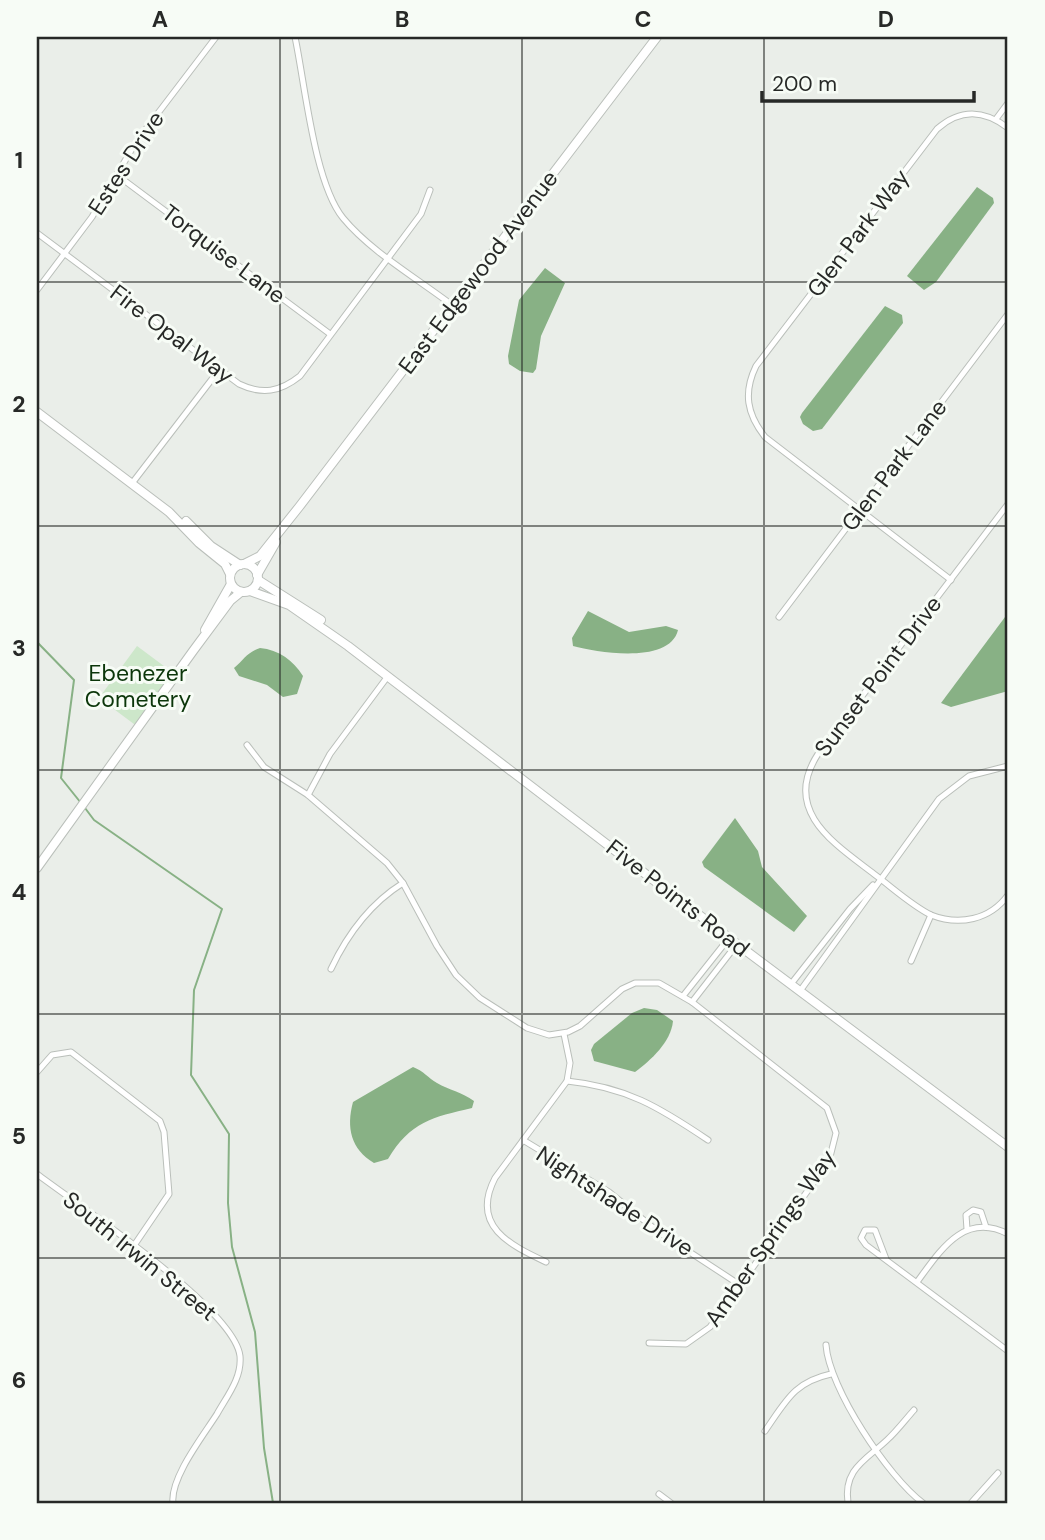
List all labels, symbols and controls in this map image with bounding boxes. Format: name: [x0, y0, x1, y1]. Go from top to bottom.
text: A: [152, 4, 168, 34]
text: B: [395, 4, 409, 34]
text: C: [635, 4, 651, 34]
text: D: [878, 4, 894, 34]
scale bar: [762, 60, 973, 104]
text: 200 m: [772, 70, 837, 98]
street label: Estes Drive: [81, 105, 171, 221]
text: 1: [15, 145, 23, 175]
street label: Glen Park Way: [800, 163, 916, 303]
street label: East Edgewood Avenue: [392, 164, 564, 380]
street label: Torquise Lane: [156, 198, 292, 310]
street label: Fire Opal Way: [104, 278, 240, 390]
text: 2: [12, 389, 26, 419]
street label: Glen Park Lane: [835, 393, 953, 537]
street label: Sunset Point Drive: [808, 590, 948, 762]
text: 3: [12, 633, 26, 663]
park label: Ebenezer Cometery: [85, 658, 191, 714]
street label: Five Points Road: [600, 833, 756, 963]
text: 4: [12, 877, 27, 907]
text: 5: [12, 1121, 26, 1151]
street label: Nightshade Drive: [531, 1139, 699, 1263]
street label: Amber Springs Way: [698, 1143, 842, 1332]
street label: South Irwin Street: [57, 1185, 223, 1327]
text: 6: [12, 1365, 26, 1395]

